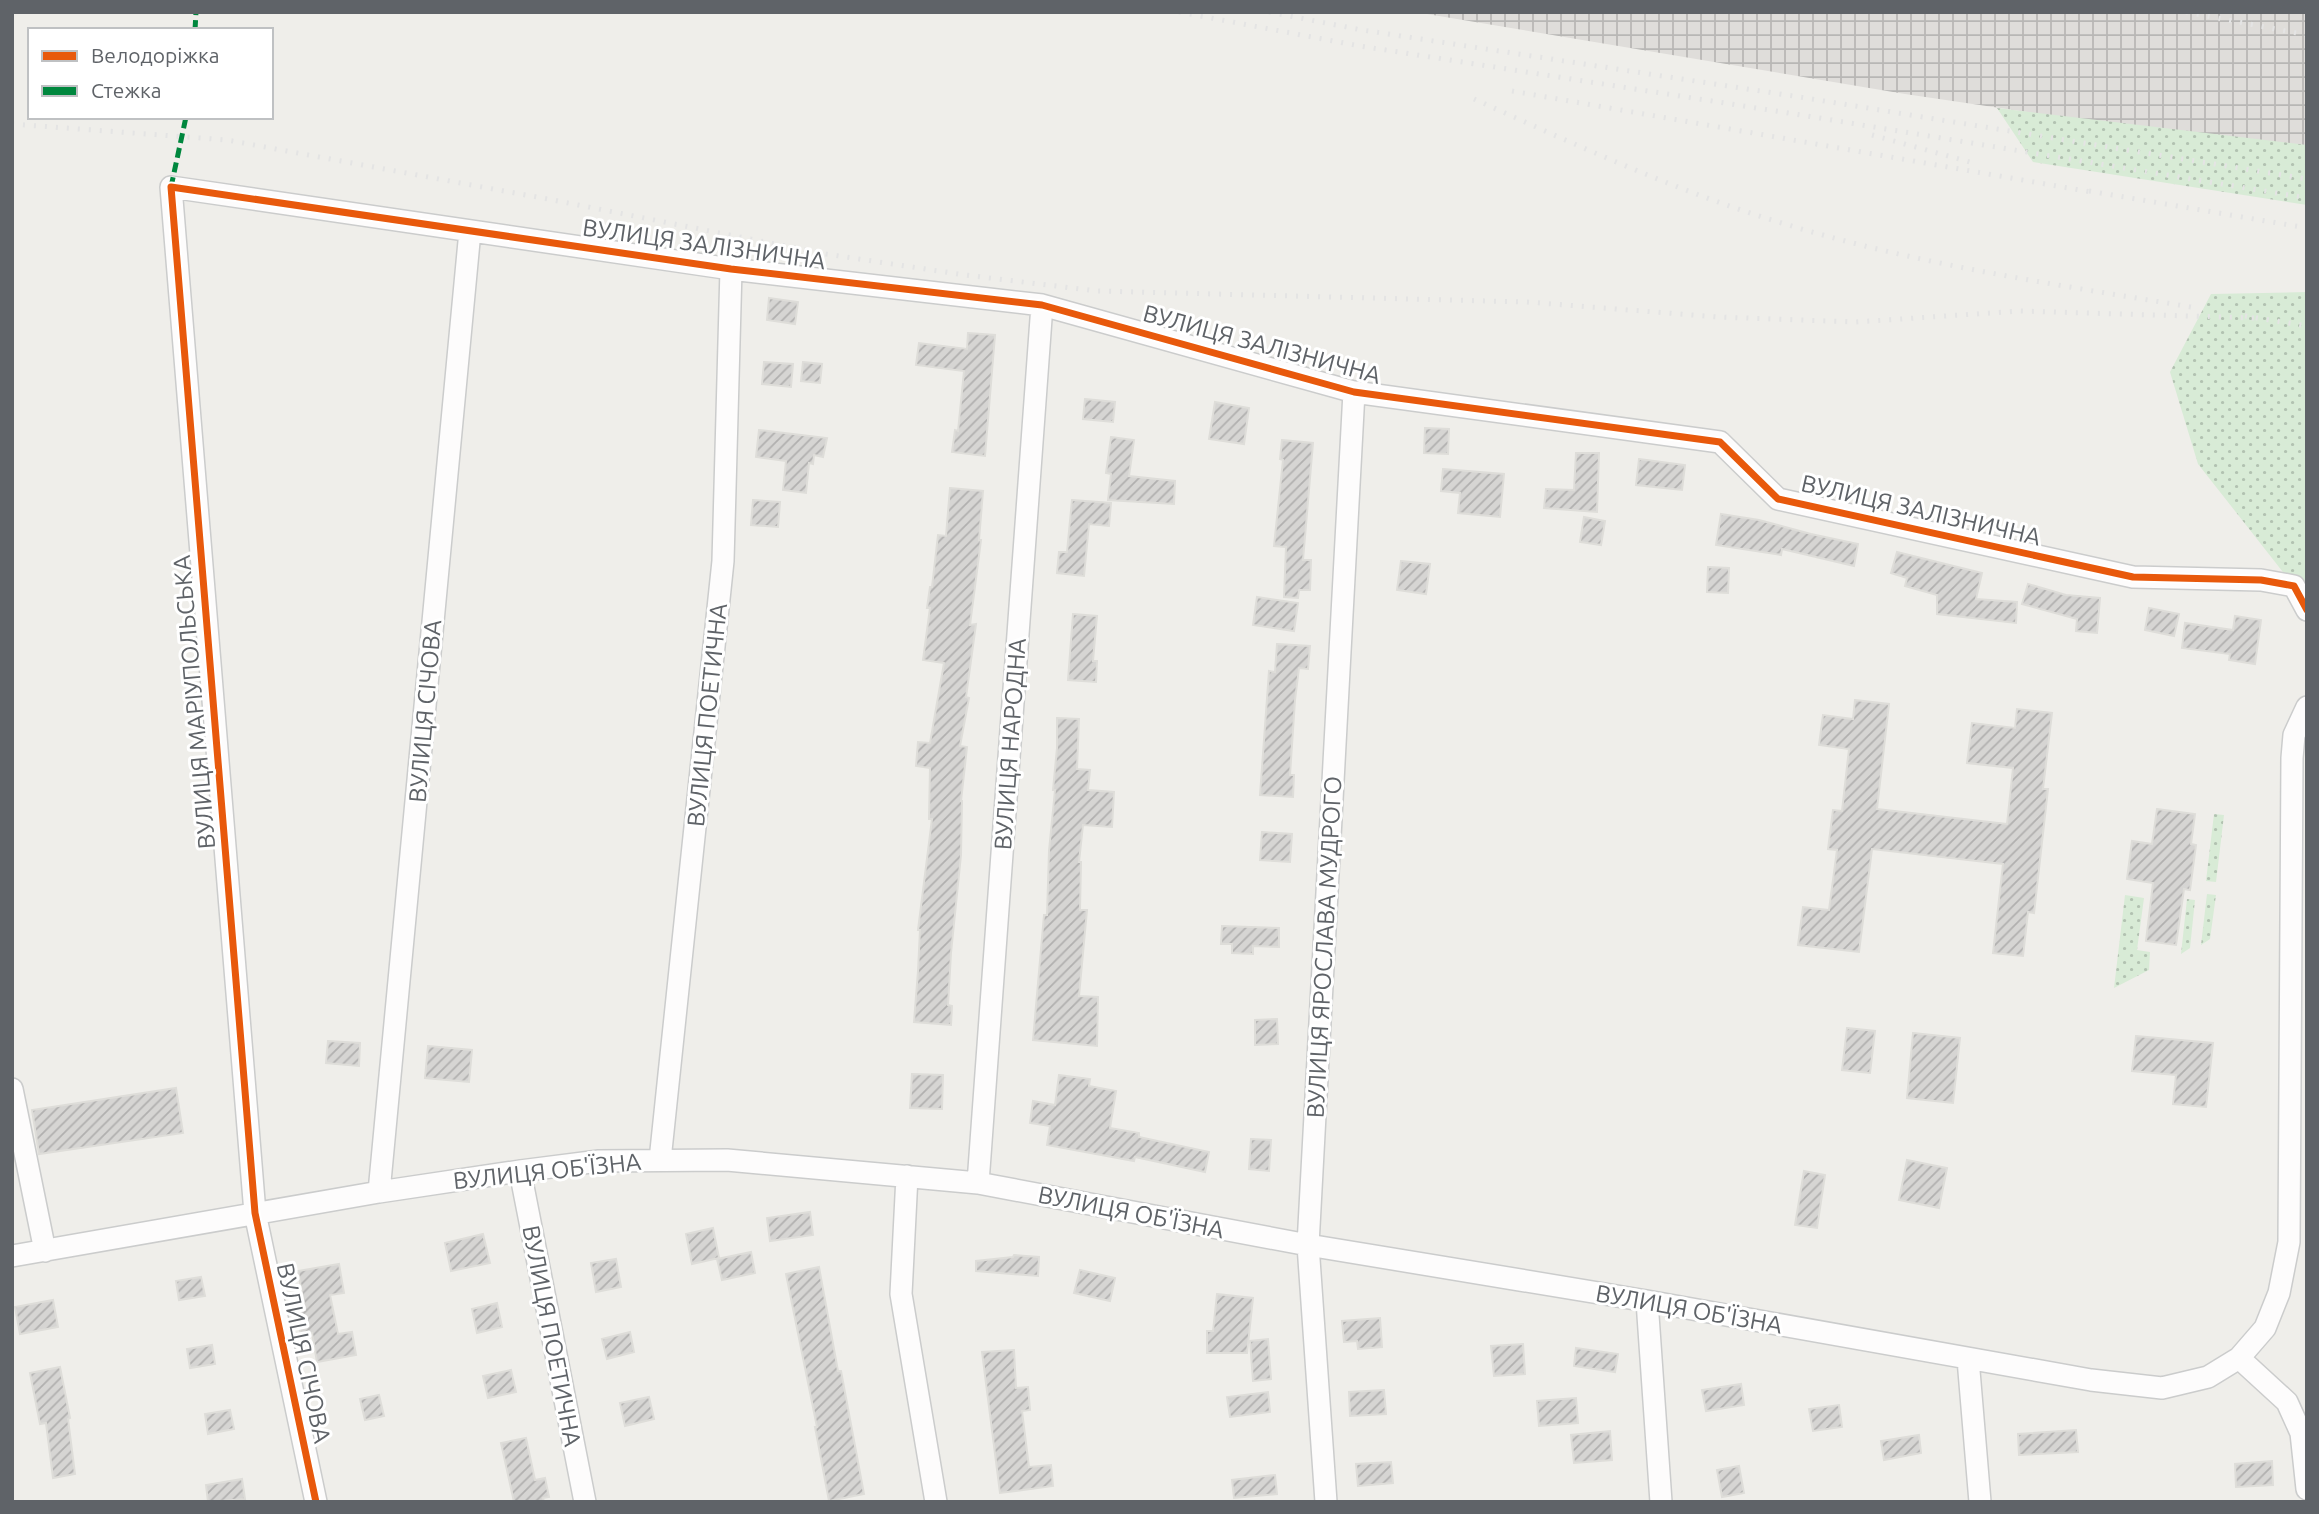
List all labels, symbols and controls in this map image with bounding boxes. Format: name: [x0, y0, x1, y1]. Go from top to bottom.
legend: [28, 28, 273, 119]
text: Велодоріжка: [91, 43, 220, 67]
text: Стежка: [91, 78, 162, 102]
street label: ВУЛИЦЯ ЗАЛІЗНИЧНА: [581, 214, 828, 274]
street label: ВУЛИЦЯ ЗАЛІЗНИЧНА: [1140, 299, 1384, 389]
street label: ВУЛИЦЯ ЗАЛІЗНИЧНА: [1799, 469, 2044, 551]
street label: ВУЛИЦЯ МАРІУПОЛЬСЬКА: [168, 554, 220, 850]
street label: ВУЛИЦЯ ПОЕТИЧНА: [682, 602, 732, 828]
street label: ВУЛИЦЯ СІЧОВА: [404, 618, 446, 804]
street label: ВУЛИЦЯ НАРОДНА: [989, 637, 1031, 851]
street label: ВУЛИЦЯ ЯРОСЛАВА МУДРОГО: [1302, 775, 1346, 1119]
street label: ВУЛИЦЯ ОБ'ЇЗНА: [452, 1148, 643, 1194]
street label: ВУЛИЦЯ ОБ'ЇЗНА: [1036, 1181, 1227, 1243]
street label: ВУЛИЦЯ ПОЕТИЧНА: [517, 1223, 587, 1449]
street label: ВУЛИЦЯ СІЧОВА: [272, 1260, 336, 1446]
street label: ВУЛИЦЯ ОБ'ЇЗНА: [1594, 1279, 1785, 1339]

